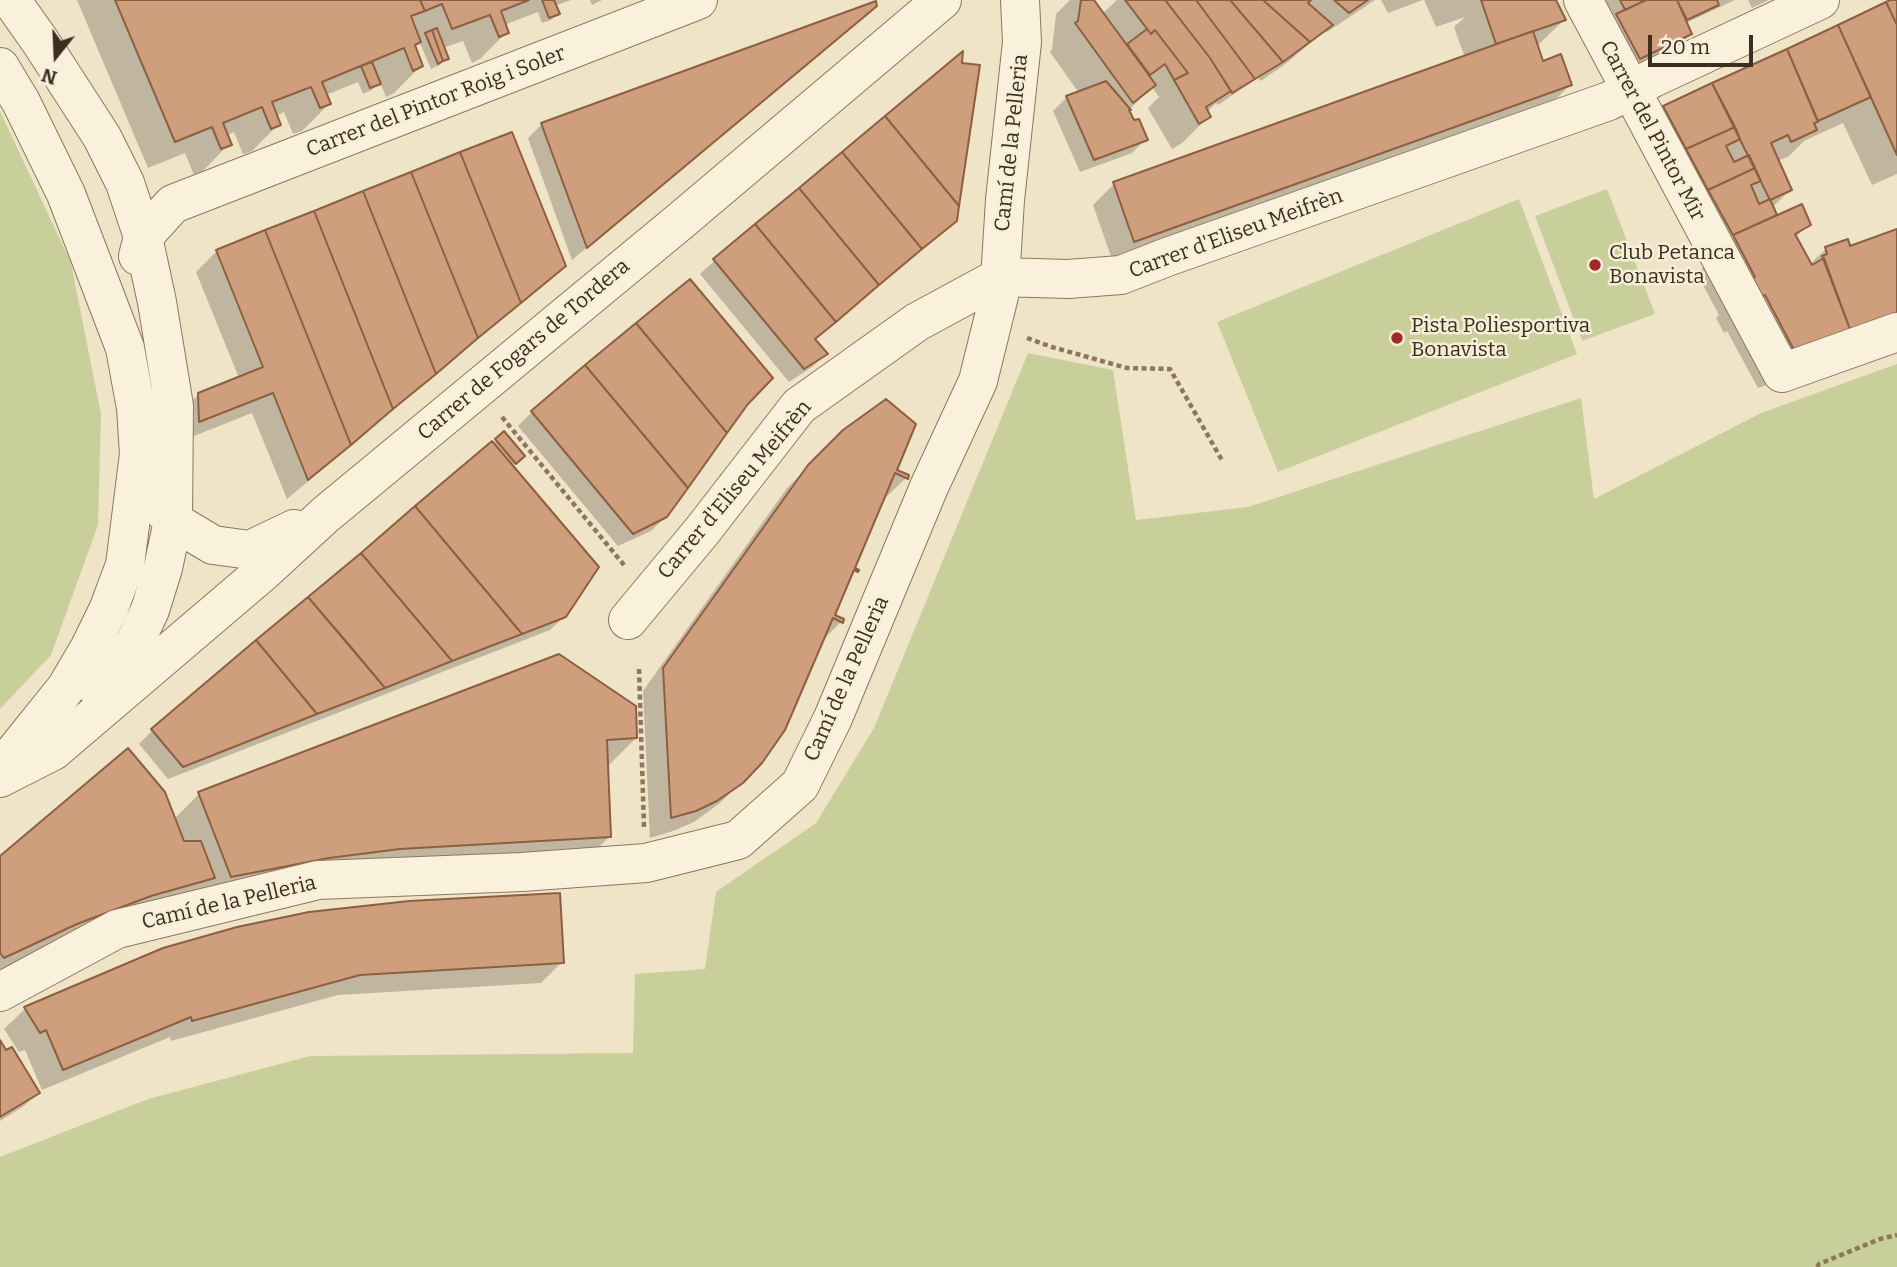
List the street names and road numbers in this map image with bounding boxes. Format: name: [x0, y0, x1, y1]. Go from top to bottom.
street label: Carrer del Pintor Mir: [1594, 37, 1710, 225]
street label: Carrer del Pintor Roig i Soler: [303, 41, 569, 163]
street label: Camí de la Pelleria: [990, 53, 1034, 233]
street label: Carrer d'Eliseu Meifrèn: [1126, 184, 1346, 284]
street label: Carrer de Fogars de Tordera: [413, 254, 635, 446]
street label: Carrer d'Eliseu Meifrèn: [653, 395, 817, 585]
street label: Camí de la Pelleria: [799, 592, 895, 766]
street label: Camí de la Pelleria: [139, 871, 319, 935]

